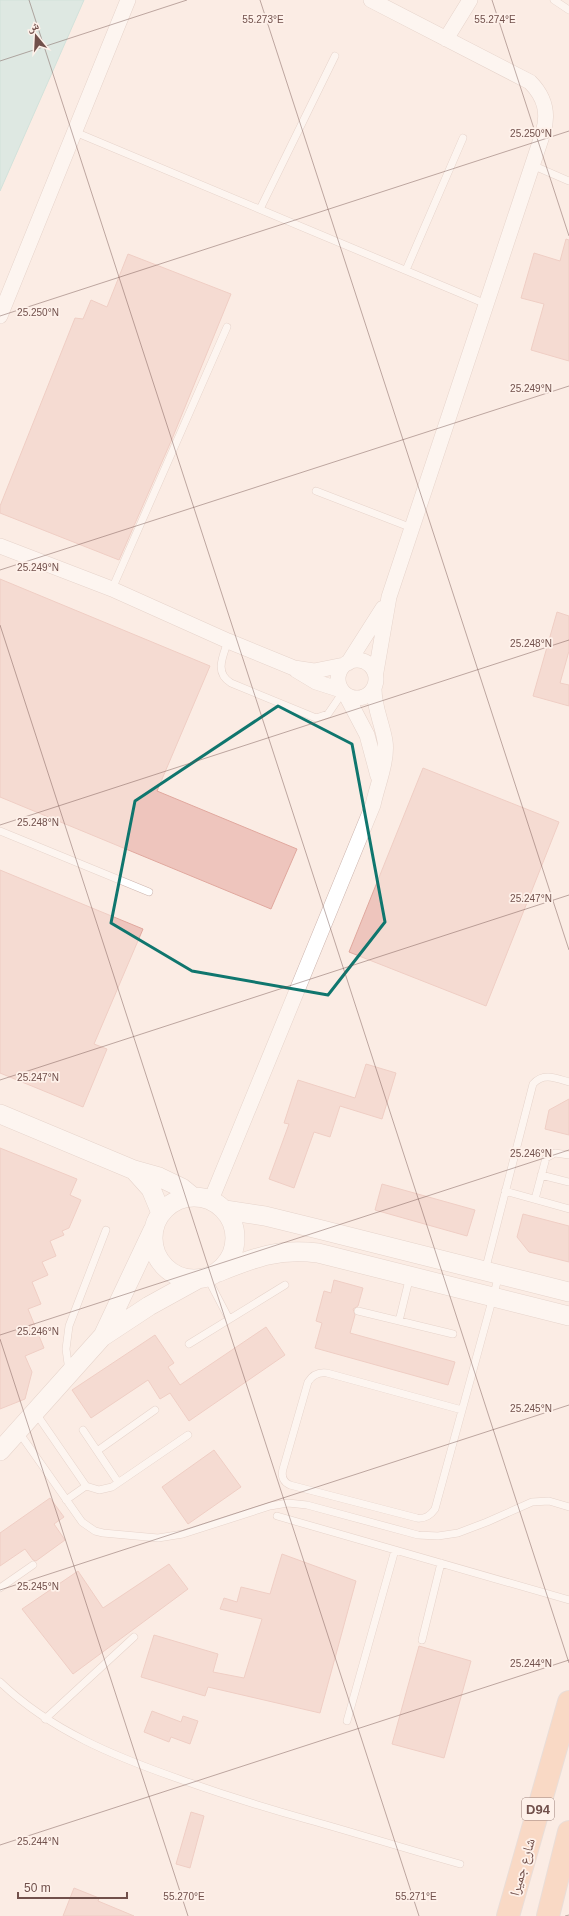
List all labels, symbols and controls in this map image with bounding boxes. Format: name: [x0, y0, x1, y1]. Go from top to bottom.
text: 55.273°E: [242, 14, 284, 25]
text: 55.274°E: [474, 14, 516, 25]
north arrow: [16, 16, 56, 56]
text: ش: [26, 19, 41, 36]
text: 25.250°N: [510, 128, 552, 139]
text: 25.250°N: [17, 307, 59, 318]
text: 25.249°N: [510, 383, 552, 394]
text: 25.249°N: [17, 562, 59, 573]
text: 25.248°N: [510, 638, 552, 649]
text: 25.248°N: [17, 817, 59, 828]
text: 25.247°N: [510, 893, 552, 904]
text: 25.247°N: [17, 1072, 59, 1083]
text: 25.246°N: [510, 1148, 552, 1159]
text: 25.246°N: [17, 1326, 59, 1337]
text: 25.245°N: [510, 1403, 552, 1414]
text: 25.245°N: [17, 1581, 59, 1592]
text: 25.244°N: [510, 1658, 552, 1669]
road number: D94: [522, 1798, 554, 1820]
text: 25.244°N: [17, 1836, 59, 1847]
street label: شارع جميرا: [506, 1836, 540, 1898]
scale bar: [18, 1874, 127, 1900]
text: 50 m: [24, 1881, 51, 1895]
text: 55.270°E: [163, 1891, 205, 1902]
text: 55.271°E: [395, 1891, 437, 1902]

